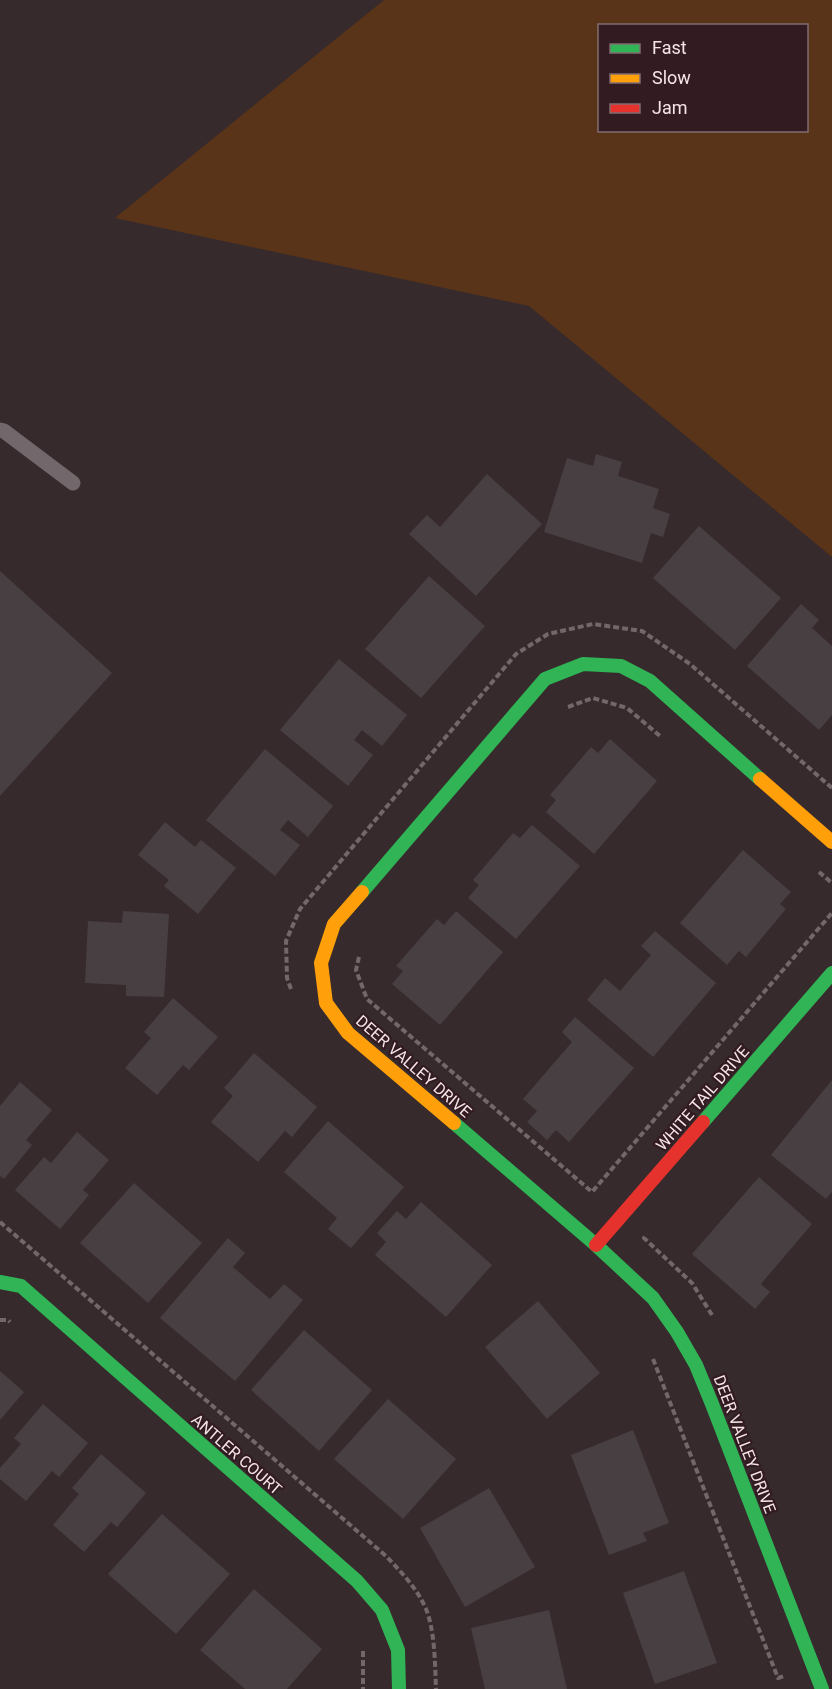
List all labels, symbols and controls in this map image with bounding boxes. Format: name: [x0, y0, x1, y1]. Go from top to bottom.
legend: [598, 24, 808, 132]
text: Fast: [652, 37, 687, 58]
text: Slow: [652, 67, 691, 88]
text: Jam: [652, 97, 688, 118]
street label: DEER VALLEY DRIVE: [352, 1011, 475, 1122]
street label: WHITE TAIL DRIVE: [652, 1042, 753, 1154]
street label: DEER VALLEY DRIVE: [709, 1372, 780, 1516]
street label: ANTLER COURT: [188, 1410, 286, 1499]

